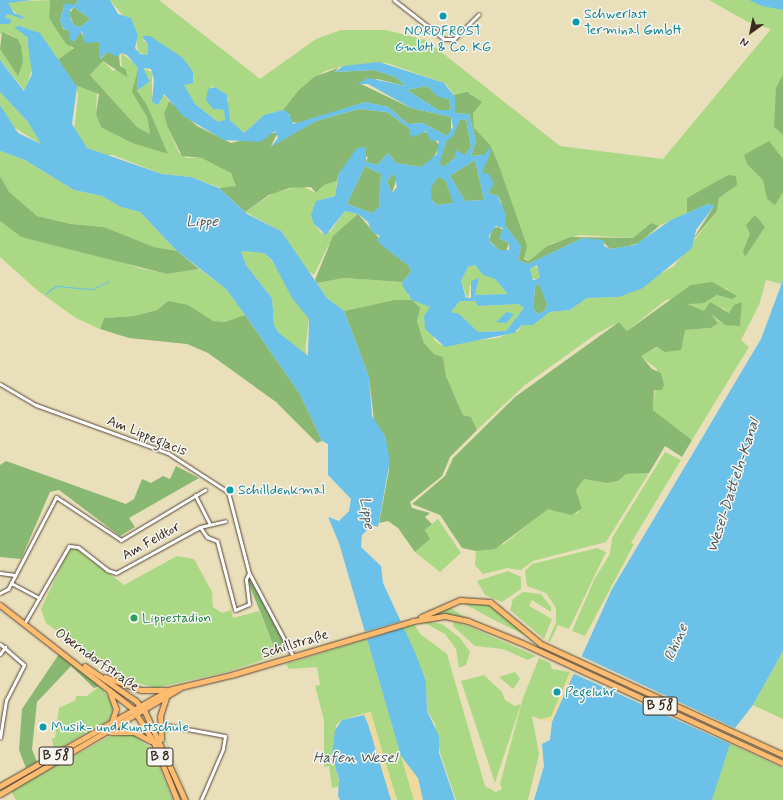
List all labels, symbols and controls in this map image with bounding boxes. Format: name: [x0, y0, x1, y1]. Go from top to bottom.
place label: Schwerlast Terminal GmbH: [584, 6, 683, 38]
marker: NORDFROST GmbH & Co. KG: [438, 11, 448, 21]
north arrow: [731, 12, 771, 52]
marker: Schwerlast Terminal GmbH: [571, 17, 581, 27]
place label: NORDFROST GmbH & Co. KG: [395, 23, 491, 56]
text: N: [738, 34, 751, 50]
water label: Lippe: [186, 214, 218, 232]
street label: Am Lippeglacis: [104, 412, 190, 460]
water label: Wesel-Datteln-Kanal: [704, 417, 764, 555]
place label: Schilldenkmal: [238, 482, 325, 498]
marker: Schilldenkmal: [225, 485, 235, 495]
water label: Lippe: [355, 496, 377, 530]
street label: Am Feldtor: [117, 517, 185, 565]
place label: Lippestadion: [142, 610, 211, 626]
marker: Lippestadion: [129, 613, 139, 623]
water label: Rhine: [661, 622, 693, 664]
street label: Oberndorfstraße: [52, 625, 142, 695]
street label: Schillstraße: [260, 626, 330, 662]
place label: Pegeluhr: [565, 684, 615, 700]
marker: Pegeluhr: [552, 687, 562, 697]
road number: B 58: [642, 695, 678, 717]
place label: Musik- und Kunstschule: [51, 719, 191, 735]
marker: Musik- und Kunstschule: [38, 722, 48, 732]
road number: B 58: [38, 745, 74, 767]
road number: B 8: [146, 746, 174, 768]
water label: Hafen Wesel: [313, 750, 397, 768]

